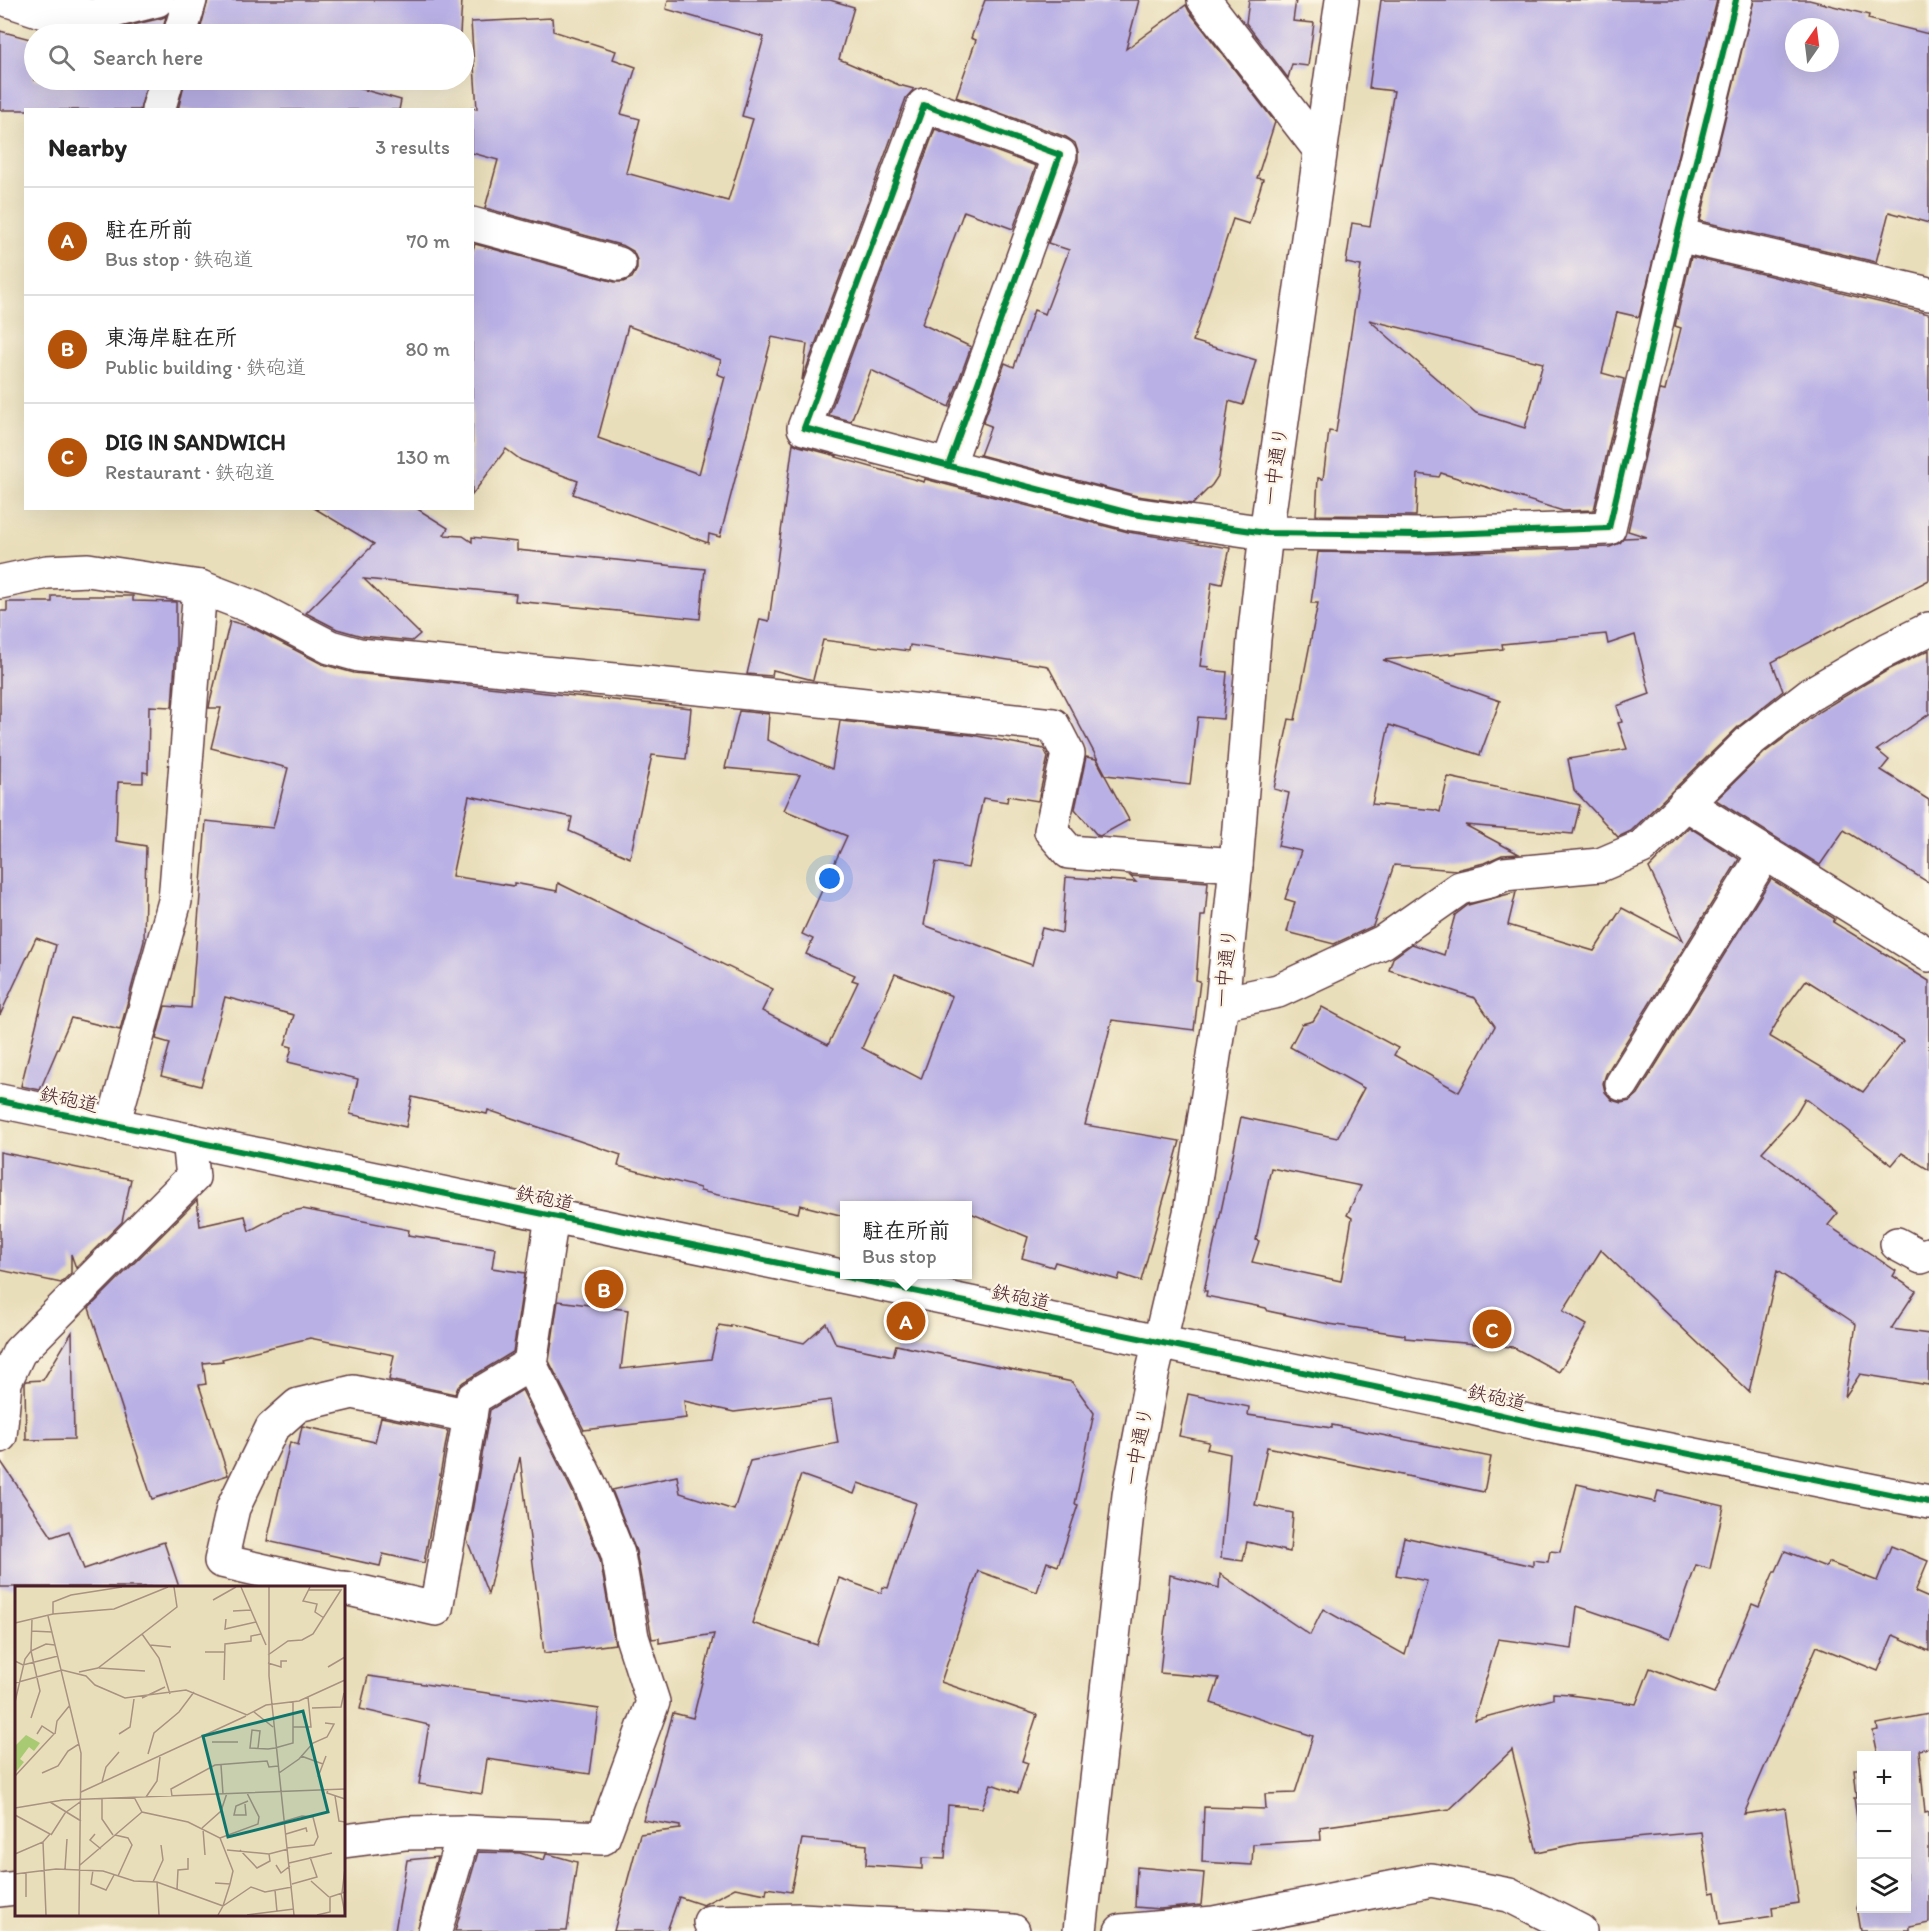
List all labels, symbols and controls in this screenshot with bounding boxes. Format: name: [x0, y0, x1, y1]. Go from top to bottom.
north arrow: [1785, 18, 1839, 72]
search box: [24, 24, 474, 90]
icon: search: [45, 41, 78, 74]
text: Search here: [93, 44, 203, 71]
text: Nearby: [48, 131, 127, 163]
text: 3 results: [375, 135, 450, 159]
text: 駐在所前: [105, 216, 193, 243]
text: A: [61, 229, 74, 253]
text: 70 m: [406, 229, 450, 253]
text: Bus stop · 鉄砲道: [105, 247, 253, 271]
text: 東海岸駐在所: [105, 324, 237, 351]
text: B: [61, 337, 74, 361]
text: 80 m: [405, 337, 450, 361]
text: Public building · 鉄砲道: [105, 355, 306, 379]
street label: 一中通り: [1258, 425, 1292, 507]
text: DIG IN SANDWICH: [105, 429, 286, 456]
text: C: [61, 445, 74, 469]
text: 130 m: [396, 445, 450, 469]
text: Restaurant · 鉄砲道: [105, 460, 275, 484]
your location: [815, 864, 844, 893]
street label: 一中通り: [1209, 927, 1241, 1009]
street label: 鉄砲道: [37, 1081, 101, 1117]
street label: 鉄砲道: [513, 1180, 577, 1216]
popup: [840, 1201, 972, 1279]
text: 駐在所前: [862, 1217, 950, 1244]
text: Bus stop: [862, 1244, 937, 1268]
pin: B: [584, 1266, 624, 1312]
street label: 鉄砲道: [989, 1279, 1053, 1315]
pin: A: [886, 1298, 926, 1344]
pin: C: [1472, 1306, 1512, 1352]
street label: 鉄砲道: [1465, 1379, 1529, 1415]
street label: 一中通り: [1119, 1404, 1157, 1488]
inset map: [15, 1586, 345, 1916]
map controls: [1857, 1751, 1911, 1913]
button: +: [1857, 1751, 1911, 1805]
button: −: [1857, 1805, 1911, 1859]
button: layers: [1857, 1859, 1911, 1913]

